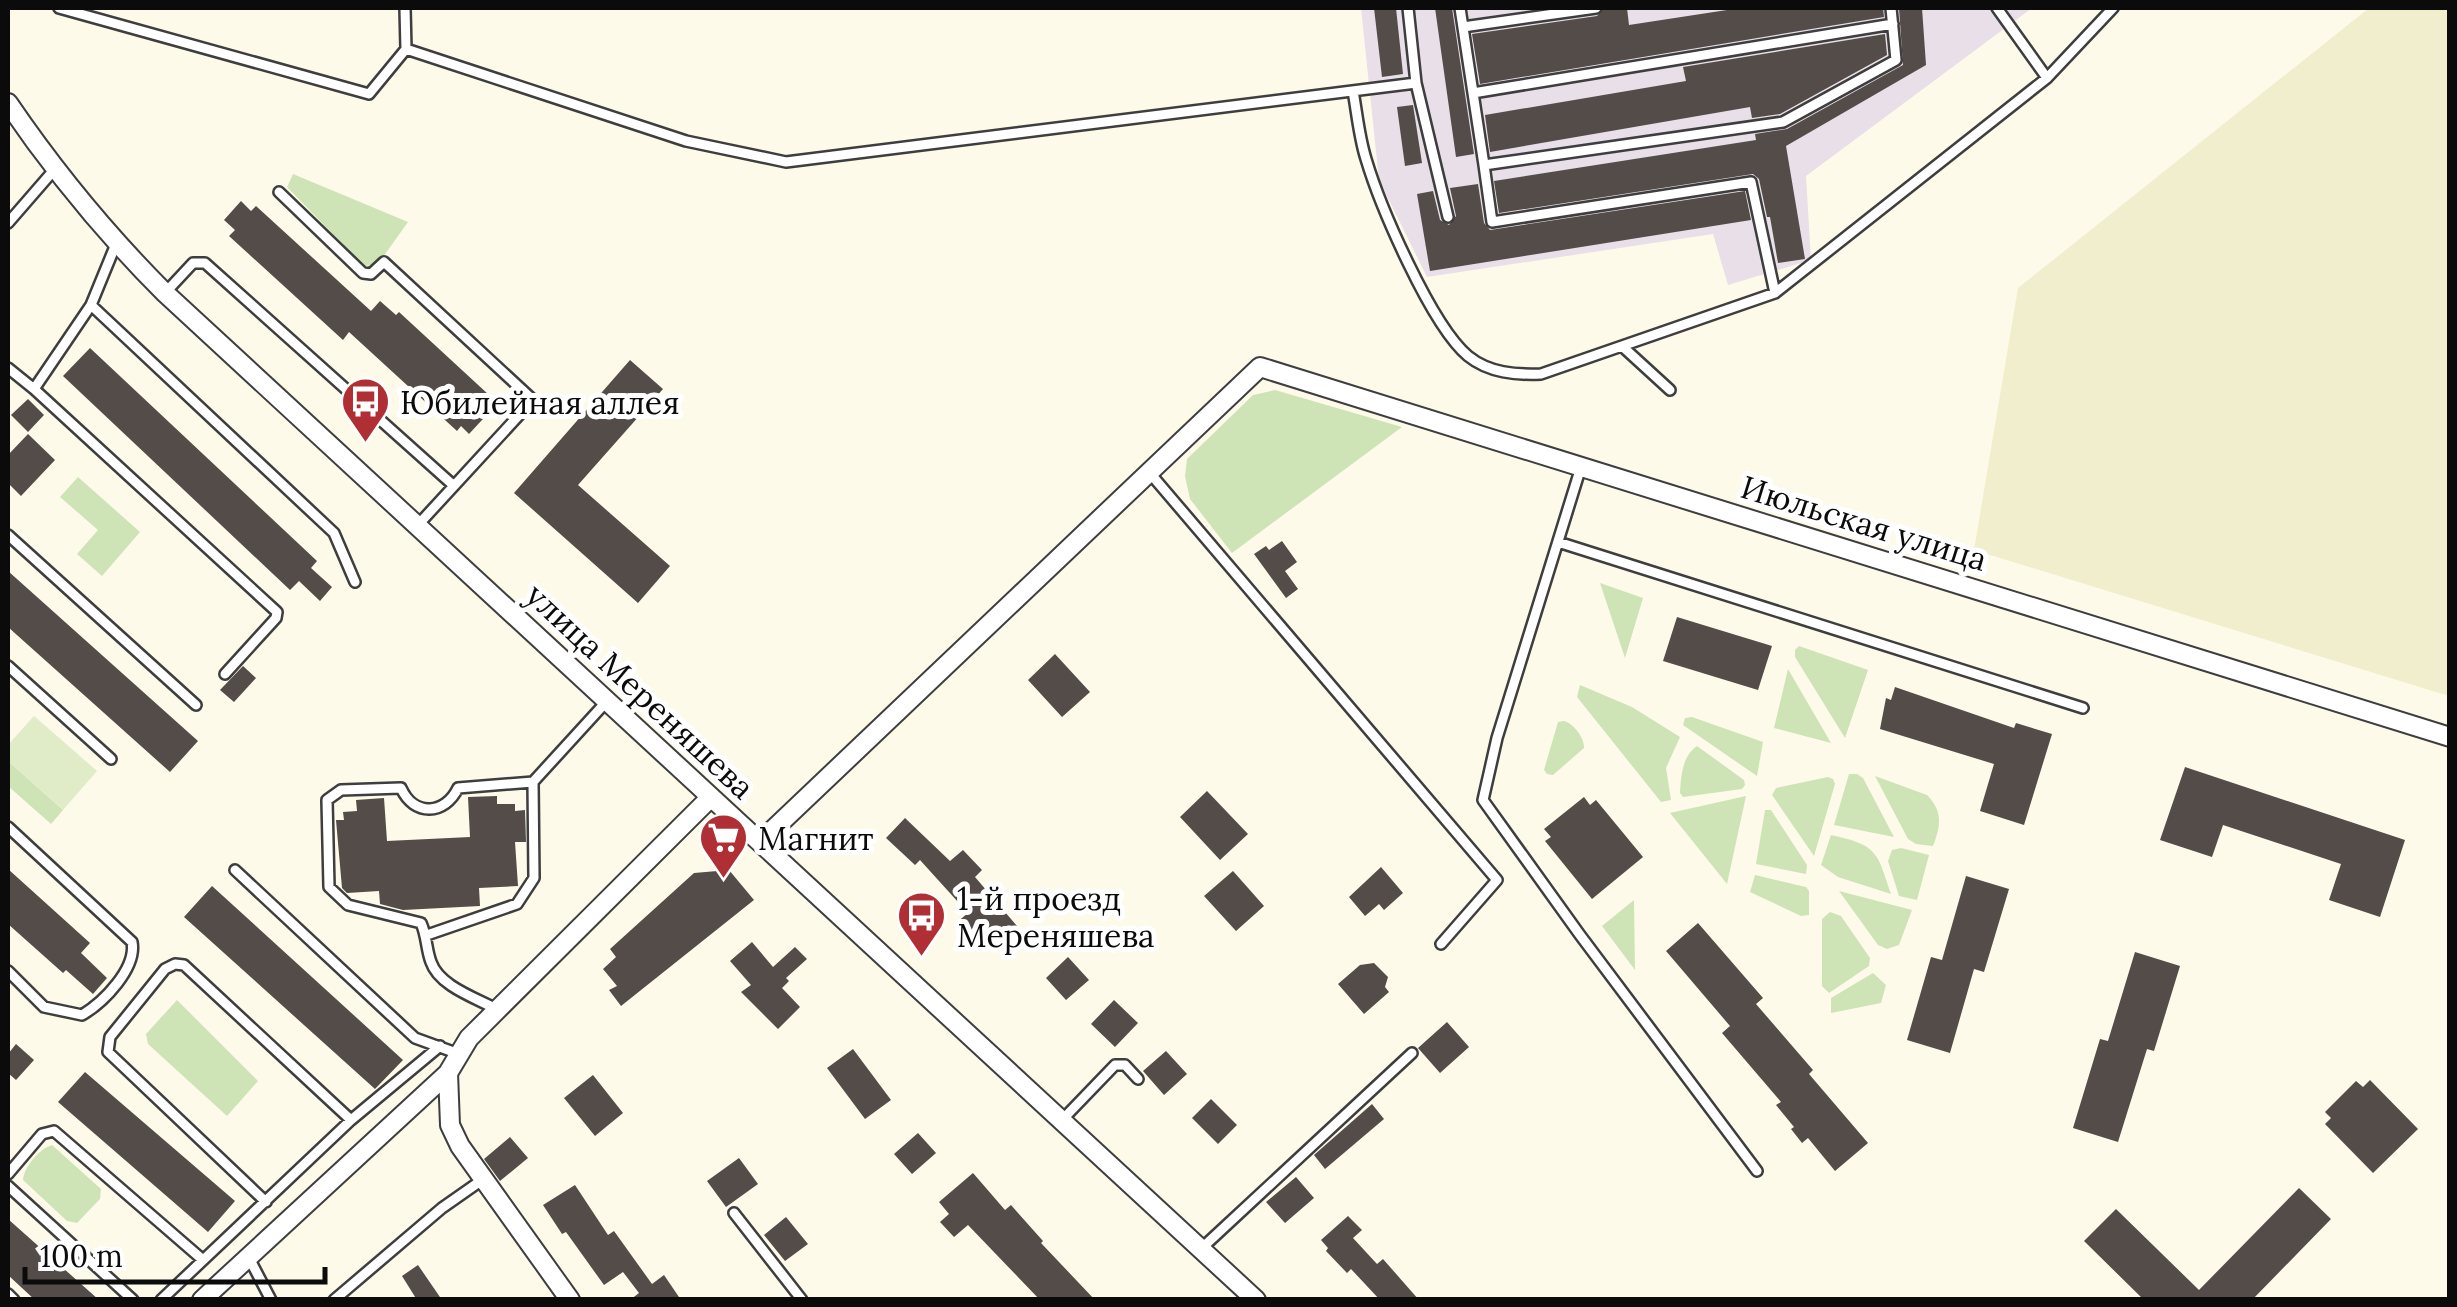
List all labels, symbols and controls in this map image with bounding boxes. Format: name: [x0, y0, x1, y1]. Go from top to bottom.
bus stop icon: Юбилейная аллея: [339, 376, 391, 444]
place label: Юбилейная аллея: [400, 382, 680, 423]
street label: Июльская улица: [1736, 466, 1992, 580]
street label: улица Мереняшева: [517, 574, 763, 808]
supermarket icon: Магнит: [697, 812, 749, 880]
place label: Магнит: [758, 818, 874, 859]
place label: 1-й проезд Мереняшева: [957, 878, 1155, 956]
bus stop icon: 1-й проезд Мереняшева: [896, 890, 948, 958]
scale bar: [25, 1222, 325, 1284]
text: 100 m: [40, 1237, 123, 1275]

